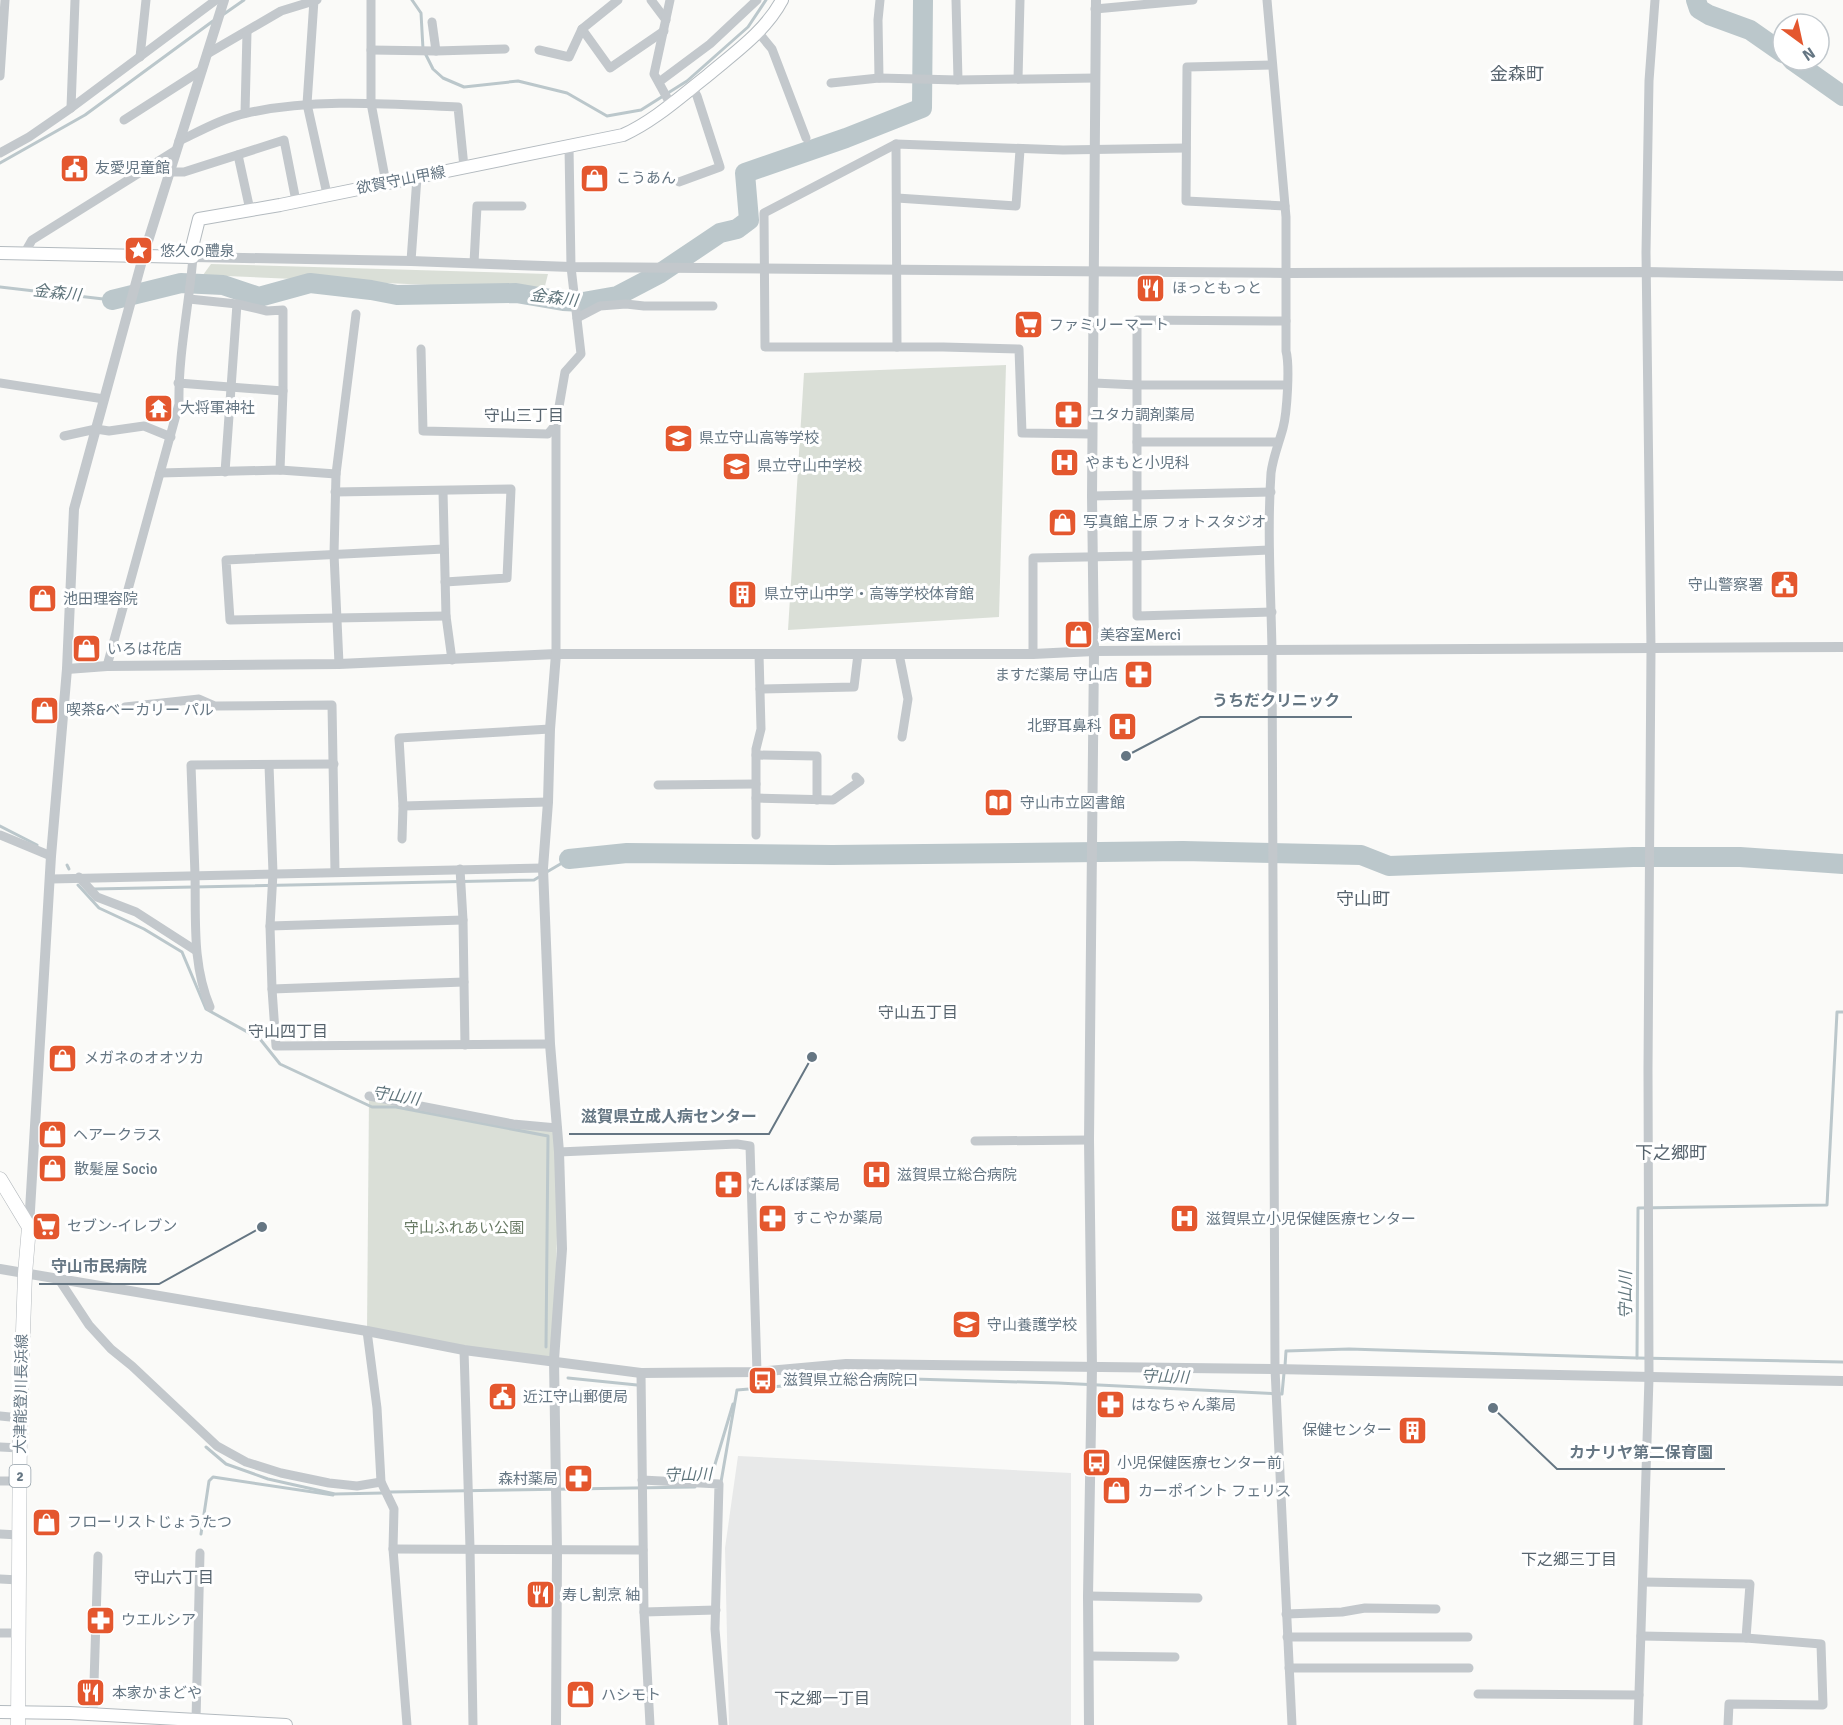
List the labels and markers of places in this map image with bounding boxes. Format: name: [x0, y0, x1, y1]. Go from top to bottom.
public building icon: 友愛児童館: [58, 152, 90, 184]
place label: 友愛児童館: [95, 159, 170, 177]
shop icon: こうあん: [579, 162, 611, 194]
place label: こうあん: [616, 169, 676, 187]
place icon: 悠久の醴泉: [123, 235, 155, 267]
place label: 悠久の醴泉: [160, 242, 235, 260]
restaurant icon: ほっともっと: [1135, 272, 1167, 304]
place label: ほっともっと: [1172, 279, 1262, 297]
supermarket icon: ファミリーマート: [1012, 309, 1044, 341]
place label: ファミリーマート: [1049, 316, 1169, 334]
temple icon: 大将軍神社: [143, 392, 175, 424]
place label: 大将軍神社: [180, 399, 255, 417]
pharmacy icon: ユタカ調剤薬局: [1053, 399, 1085, 431]
place label: ユタカ調剤薬局: [1090, 406, 1195, 424]
school or university icon: 県立守山高等学校: [662, 422, 694, 454]
place label: 県立守山高等学校: [699, 429, 819, 447]
hospital icon: やまもと小児科: [1048, 447, 1080, 479]
school or university icon: 県立守山中学校: [720, 450, 752, 482]
place label: やまもと小児科: [1085, 454, 1190, 472]
place label: 県立守山中学校: [757, 457, 862, 475]
shop icon: 写真館上原 フォトスタジオ: [1046, 506, 1078, 538]
place label: 写真館上原 フォトスタジオ: [1083, 513, 1266, 531]
public building icon: 守山警察署: [1768, 569, 1800, 601]
place label: 守山警察署: [1688, 576, 1763, 594]
building icon: 県立守山中学・高等学校体育館: [727, 578, 759, 610]
shop icon: 池田理容院: [26, 583, 58, 615]
place label: 県立守山中学・高等学校体育館: [764, 585, 974, 603]
place label: 池田理容院: [63, 590, 138, 608]
shop icon: 美容室Merci: [1063, 619, 1095, 651]
place label: 美容室Merci: [1100, 626, 1181, 644]
shop icon: いろは花店: [70, 633, 102, 665]
place label: いろは花店: [107, 640, 182, 658]
pharmacy icon: ますだ薬局 守山店: [1123, 659, 1155, 691]
place label: ますだ薬局 守山店: [995, 666, 1118, 684]
callout: うちだクリニック: [1200, 683, 1352, 717]
shop icon: 喫茶&ベーカリー パル: [29, 694, 61, 726]
place label: 喫茶&ベーカリー パル: [66, 701, 214, 719]
hospital icon: 北野耳鼻科: [1107, 710, 1139, 742]
place label: 北野耳鼻科: [1027, 717, 1102, 735]
library icon: 守山市立図書館: [983, 787, 1015, 819]
place label: 守山市立図書館: [1020, 794, 1125, 812]
shop icon: メガネのオオツカ: [47, 1042, 79, 1074]
place label: メガネのオオツカ: [84, 1049, 204, 1067]
callout: 滋賀県立成人病センター: [569, 1100, 769, 1134]
shop icon: ヘアークラス: [36, 1119, 68, 1151]
place label: ヘアークラス: [73, 1126, 162, 1144]
shop icon: 散髪屋 Socio: [37, 1153, 69, 1185]
hospital icon: 滋賀県立総合病院: [860, 1159, 892, 1191]
place label: 散髪屋 Socio: [74, 1160, 158, 1178]
place label: 滋賀県立総合病院: [897, 1166, 1017, 1184]
pharmacy icon: たんぽぽ薬局: [713, 1169, 745, 1201]
place label: たんぽぽ薬局: [750, 1176, 840, 1194]
pharmacy icon: すこやか薬局: [756, 1202, 788, 1234]
hospital icon: 滋賀県立小児保健医療センター: [1169, 1203, 1201, 1235]
place label: すこやか薬局: [793, 1209, 883, 1227]
supermarket icon: セブン-イレブン: [30, 1210, 62, 1242]
place label: 滋賀県立小児保健医療センター: [1206, 1210, 1416, 1228]
place label: セブン-イレブン: [67, 1217, 177, 1235]
callout: 守山市民病院: [39, 1250, 159, 1284]
school or university icon: 守山養護学校: [950, 1309, 982, 1341]
place label: 守山養護学校: [987, 1316, 1077, 1334]
bus stop icon: 滋賀県立総合病院口: [746, 1364, 778, 1396]
place label: 滋賀県立総合病院口: [783, 1371, 918, 1389]
public building icon: 近江守山郵便局: [486, 1381, 518, 1413]
place label: 近江守山郵便局: [523, 1388, 628, 1406]
pharmacy icon: はなちゃん薬局: [1094, 1389, 1126, 1421]
place label: はなちゃん薬局: [1131, 1396, 1236, 1414]
building icon: 保健センター: [1397, 1414, 1429, 1446]
place label: 保健センター: [1302, 1421, 1392, 1439]
callout: カナリヤ第二保育園: [1557, 1435, 1725, 1469]
bus stop icon: 小児保健医療センター前: [1080, 1447, 1112, 1479]
place label: 小児保健医療センター前: [1117, 1454, 1282, 1472]
pharmacy icon: 森村薬局: [563, 1463, 595, 1495]
place label: 森村薬局: [498, 1470, 558, 1488]
shop icon: カーポイント フェリス: [1101, 1475, 1133, 1507]
place label: カーポイント フェリス: [1138, 1482, 1291, 1500]
shop icon: フローリストじょうたつ: [30, 1506, 62, 1538]
place label: フローリストじょうたつ: [67, 1513, 232, 1531]
restaurant icon: 寿し割烹 紬: [525, 1579, 557, 1611]
place label: 寿し割烹 紬: [562, 1586, 640, 1604]
pharmacy icon: ウエルシア: [84, 1604, 116, 1636]
place label: ウエルシア: [121, 1611, 196, 1629]
restaurant icon: 本家かまどや: [75, 1677, 107, 1709]
shop icon: ハシモト: [564, 1679, 596, 1711]
place label: 本家かまどや: [112, 1684, 202, 1702]
place label: ハシモト: [601, 1686, 661, 1704]

